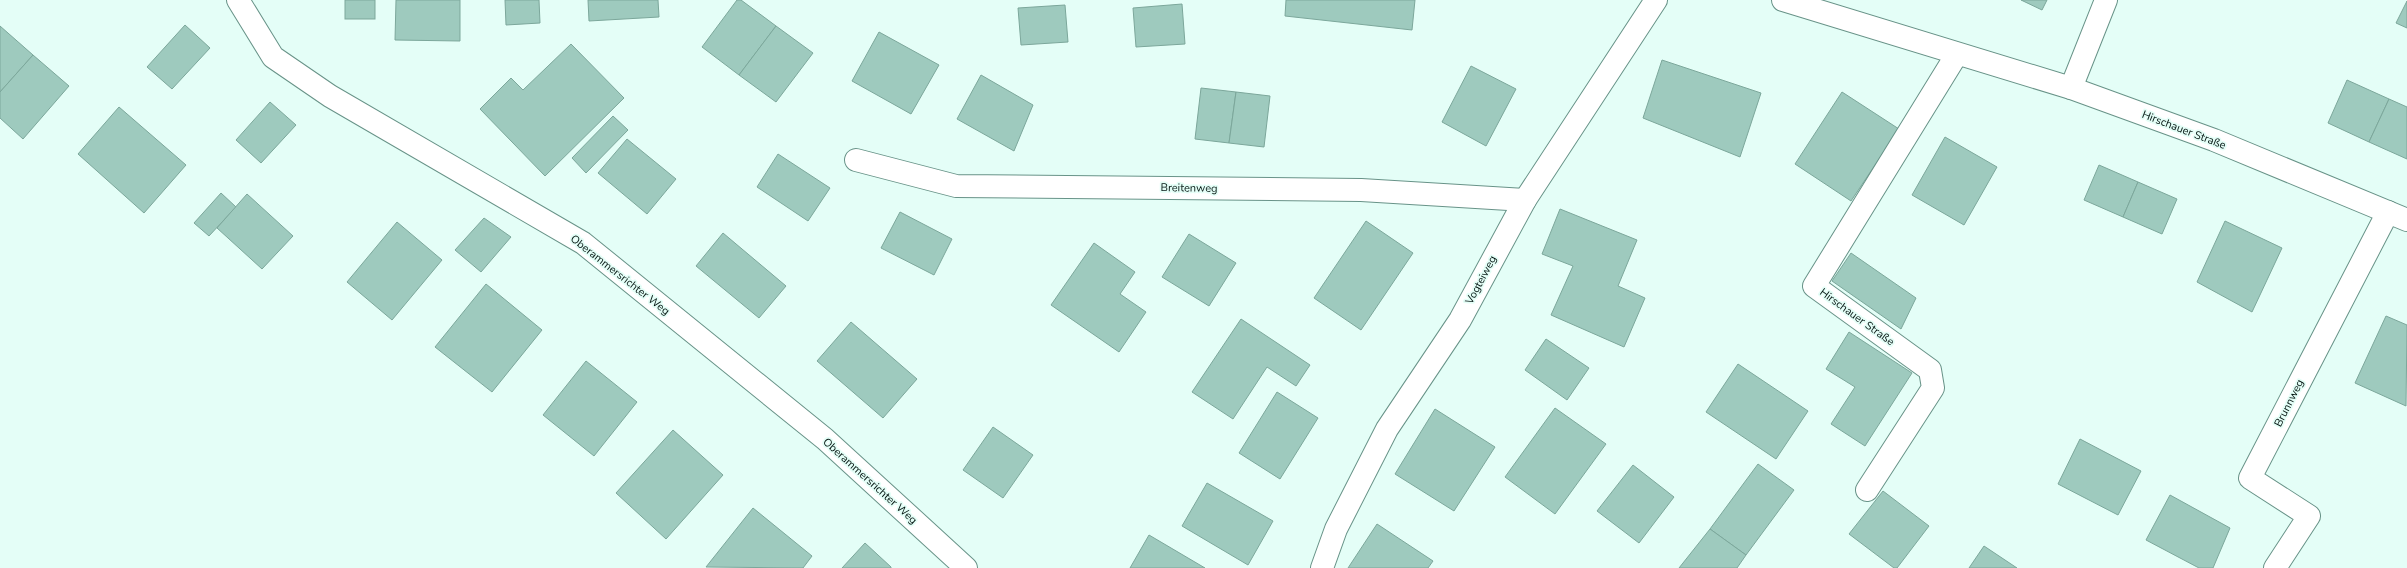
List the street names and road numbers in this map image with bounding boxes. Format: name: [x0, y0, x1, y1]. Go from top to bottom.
street label: Hirschauer Straße: [2140, 107, 2228, 153]
street label: Breitenweg: [1160, 180, 1218, 196]
street label: Oberammersrichter Weg: [567, 231, 673, 319]
street label: Vogteiweg: [1461, 253, 1500, 308]
street label: Hirschauer Straße: [1817, 285, 1898, 349]
street label: Brunnweg: [2271, 377, 2307, 429]
street label: Oberammersrichter Weg: [820, 435, 920, 527]

